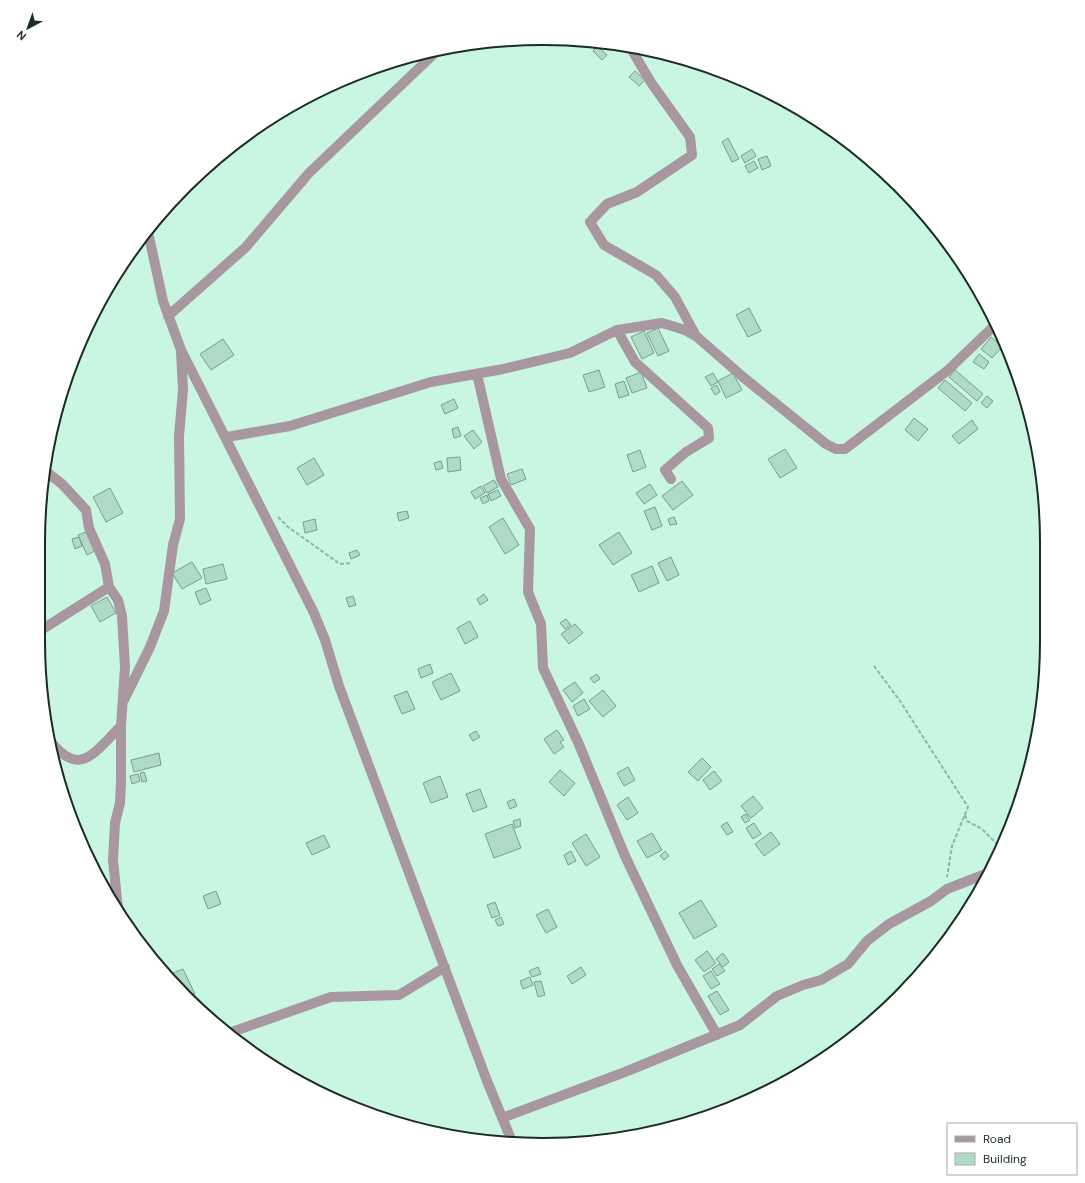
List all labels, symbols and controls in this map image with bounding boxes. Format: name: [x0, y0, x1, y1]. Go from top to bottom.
north arrow: [8, 8, 48, 48]
text: N: [14, 28, 29, 43]
legend: [947, 1123, 1077, 1175]
text: Road: [983, 1131, 1011, 1147]
text: Building: [983, 1151, 1027, 1167]

